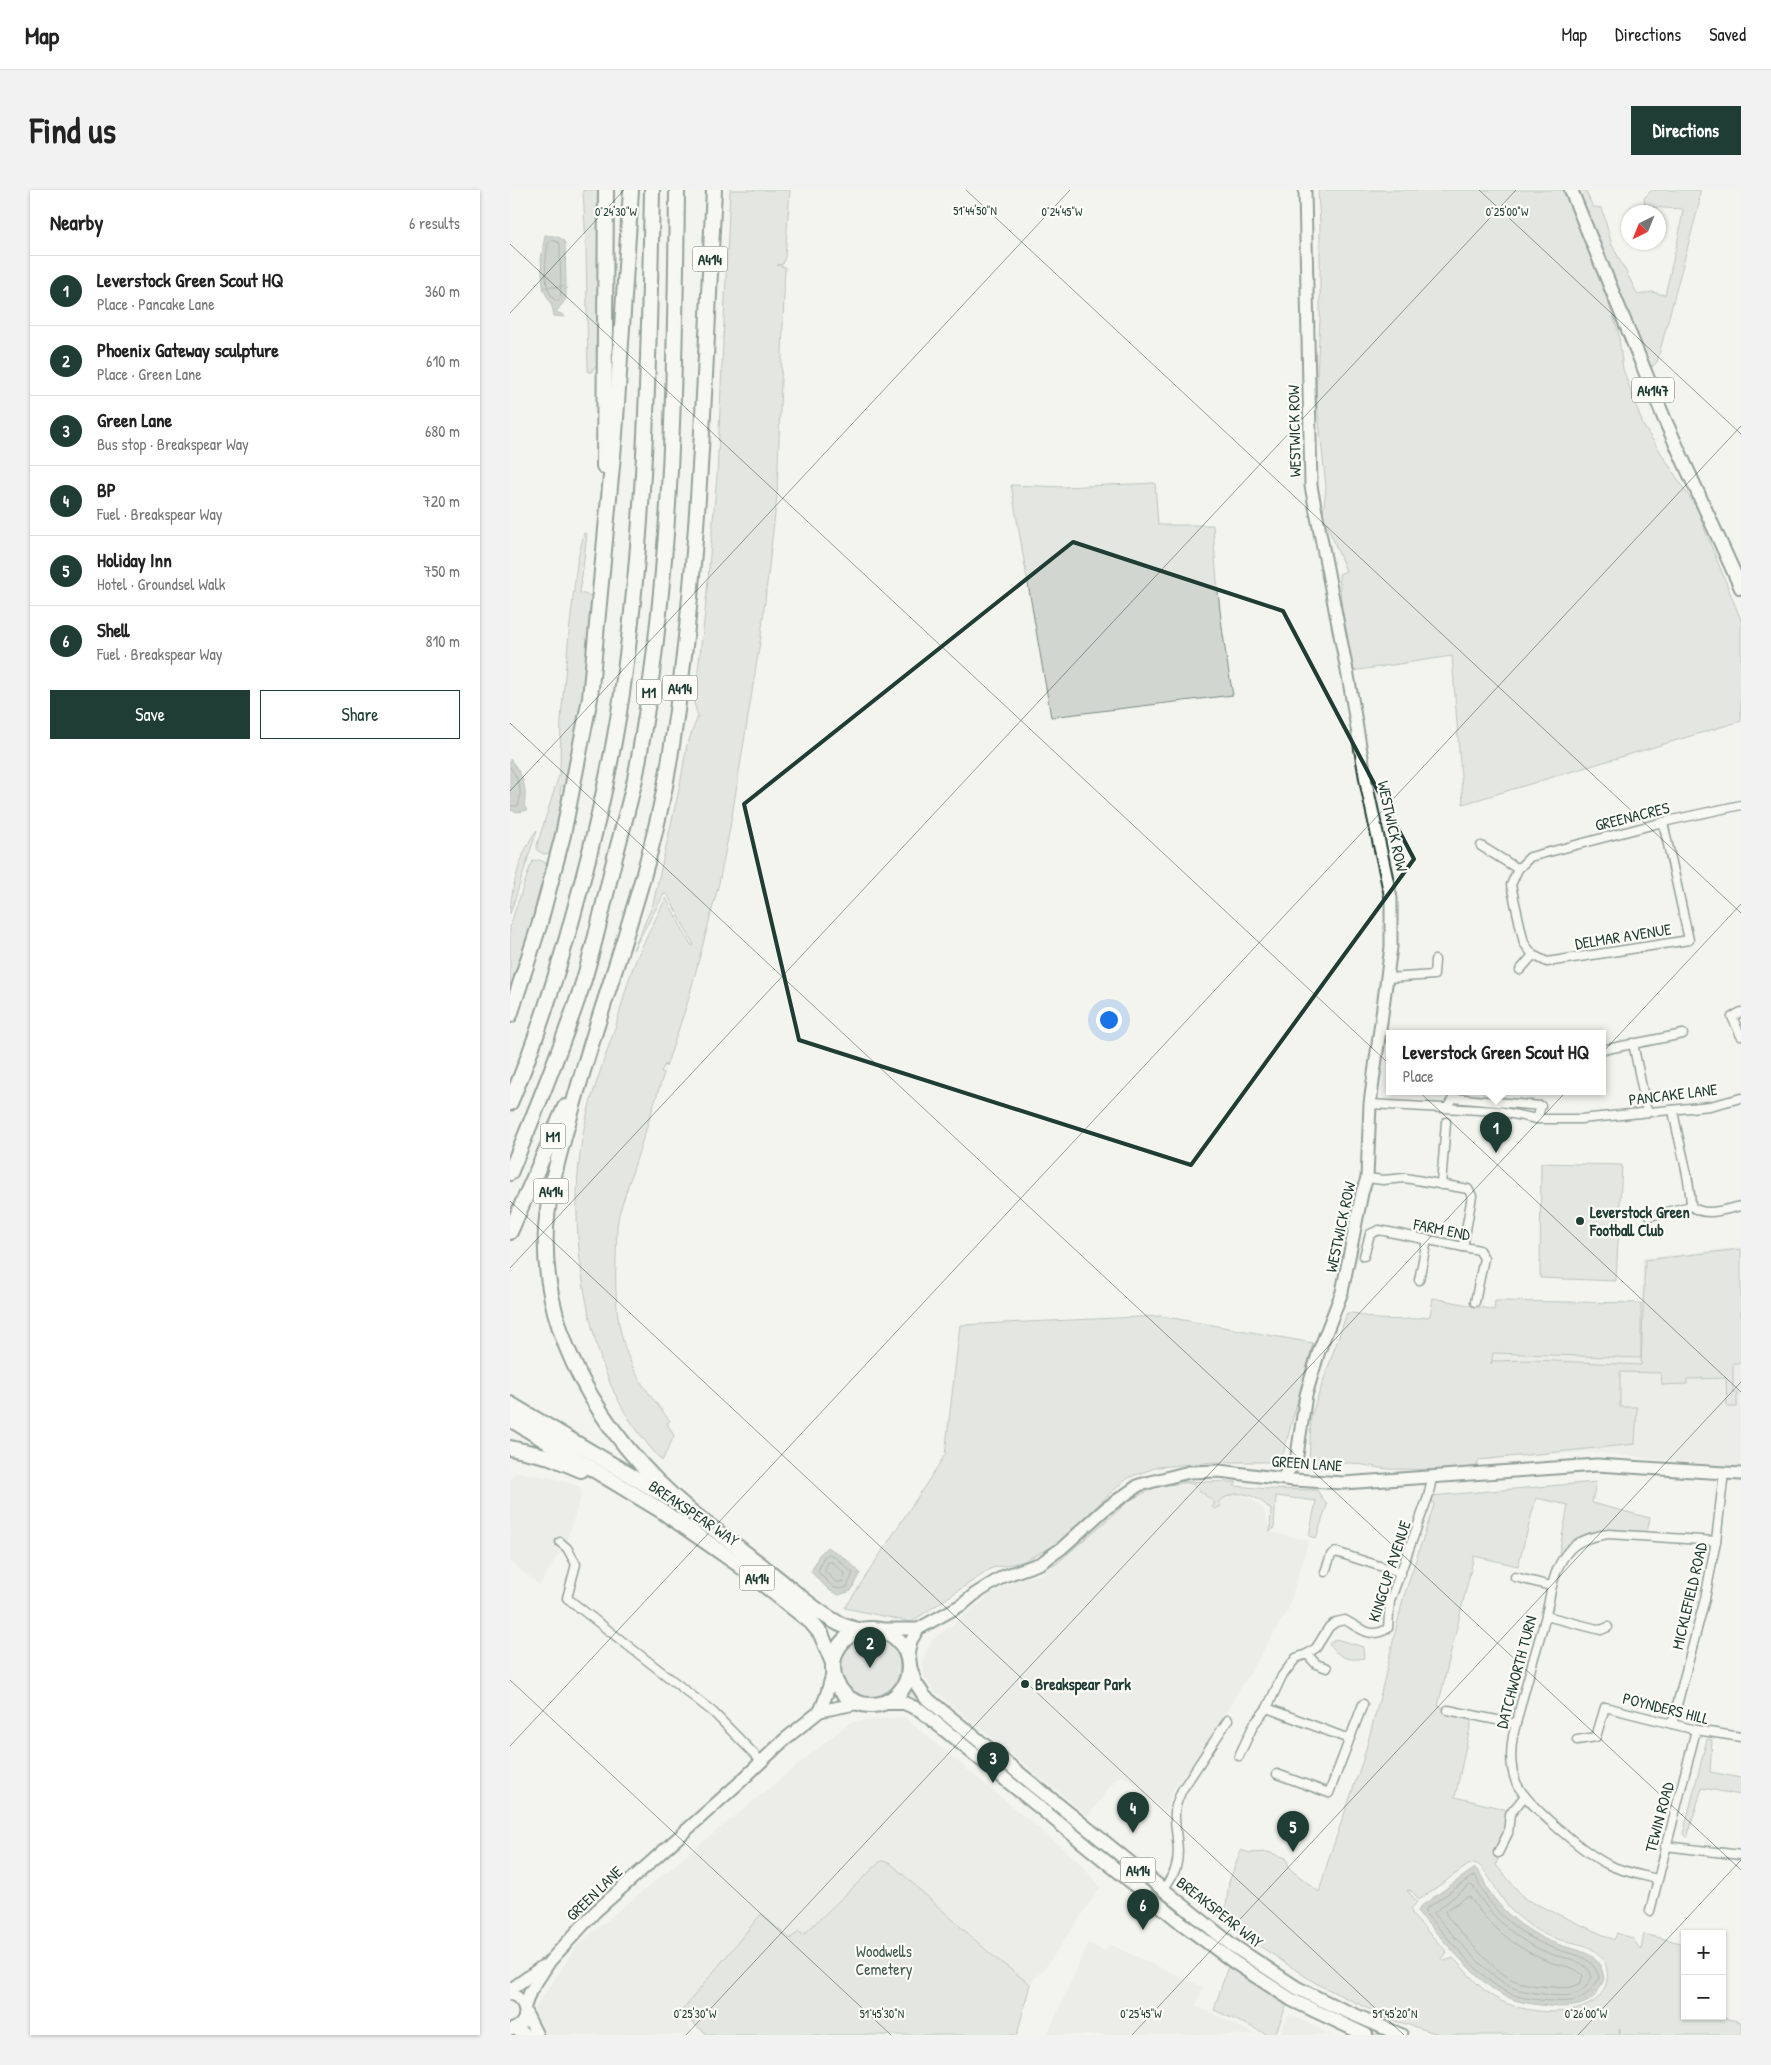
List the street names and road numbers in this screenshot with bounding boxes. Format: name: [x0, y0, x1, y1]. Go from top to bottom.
road number: A414: [692, 246, 728, 272]
road number: A4147: [1632, 378, 1674, 402]
street label: WESTWICK ROW: [1282, 385, 1306, 477]
road number: A414: [662, 676, 698, 700]
road number: M1: [636, 680, 662, 704]
street label: WESTWICK ROW: [1373, 779, 1413, 874]
street label: GREENACRES: [1593, 796, 1672, 836]
street label: DELMAR AVENUE: [1573, 918, 1673, 954]
street label: PANCAKE LANE: [1627, 1078, 1719, 1110]
road number: M1: [540, 1124, 566, 1148]
road number: A414: [533, 1178, 568, 1204]
street label: WESTWICK ROW: [1320, 1179, 1360, 1274]
street label: FARM END: [1411, 1213, 1473, 1245]
street label: GREEN LANE: [1271, 1450, 1343, 1476]
street label: BREAKSPEAR WAY: [645, 1475, 743, 1551]
street label: KINGCUP AVENUE: [1362, 1517, 1416, 1625]
street label: MICKLEFIELD ROAD: [1666, 1540, 1712, 1652]
road number: A414: [740, 1566, 774, 1590]
street label: DATCHWORTH TURN: [1490, 1613, 1542, 1731]
street label: POYNDERS HILL: [1621, 1687, 1712, 1729]
street label: TEWIN ROAD: [1639, 1779, 1679, 1855]
road number: A414: [1120, 1858, 1156, 1882]
street label: GREEN LANE: [561, 1861, 627, 1925]
street label: BREAKSPEAR WAY: [1172, 1871, 1268, 1953]

